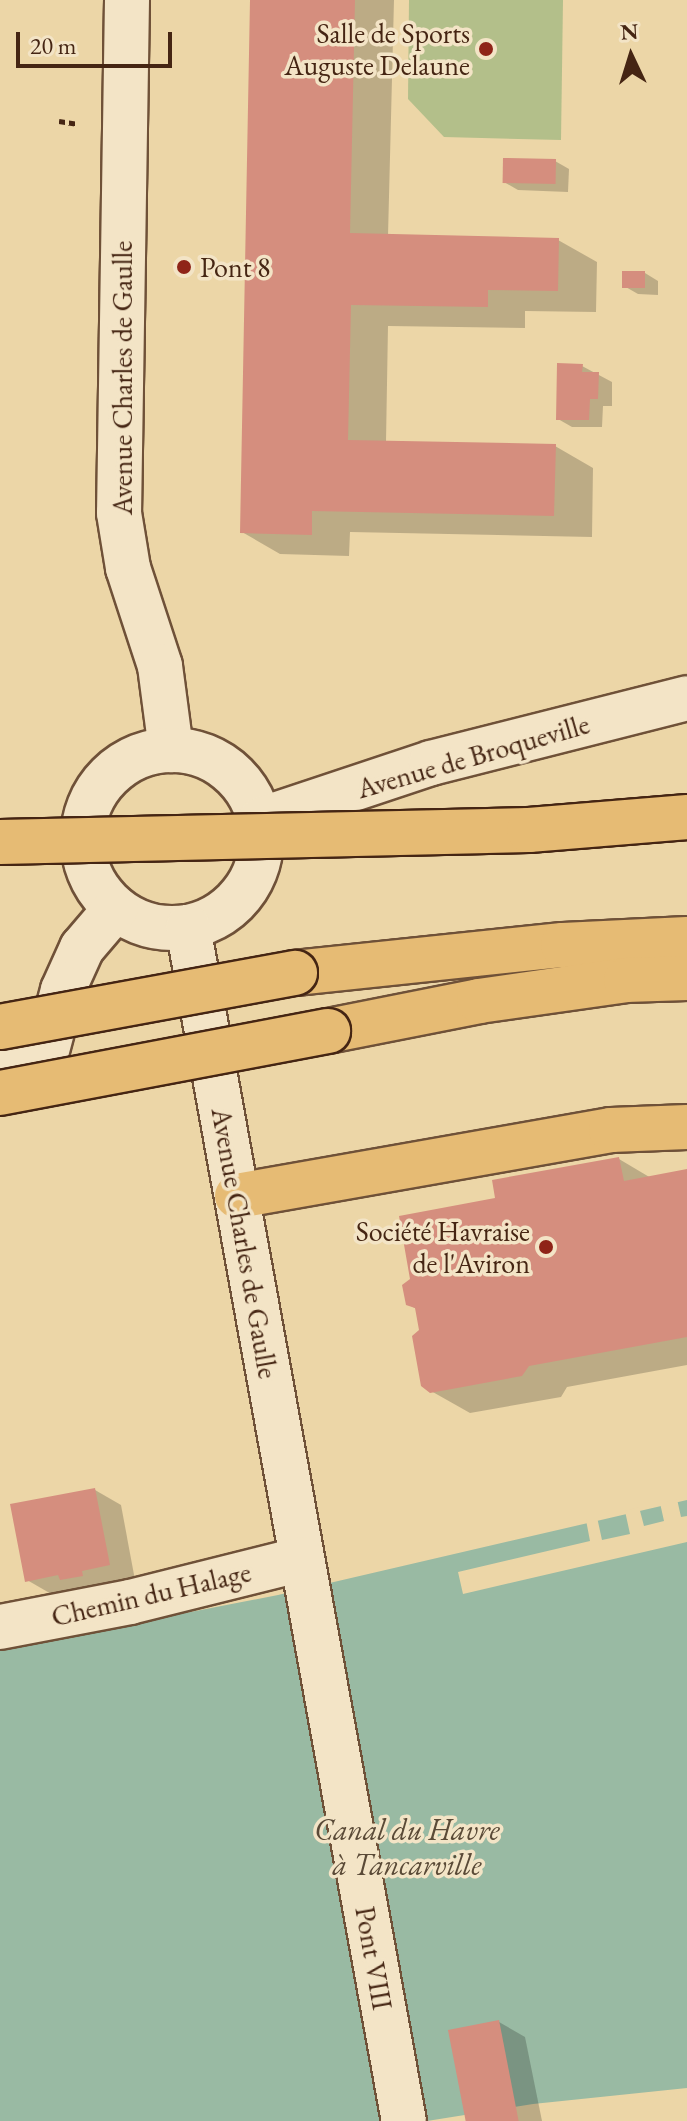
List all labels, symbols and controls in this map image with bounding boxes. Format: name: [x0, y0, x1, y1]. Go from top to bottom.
scale bar: [20, 16, 176, 66]
place label: Salle de Sports Auguste Delaune: [284, 16, 470, 82]
north arrow: [591, 16, 671, 96]
text: N: [619, 16, 639, 47]
text: 20 m: [30, 30, 77, 61]
marker: Salle de Sports Auguste Delaune: [477, 40, 495, 58]
street label: Avenue Charles de Gaulle: [105, 241, 139, 515]
place label: Pont 8: [200, 250, 271, 284]
marker: Pont 8: [175, 258, 193, 276]
street label: Avenue de Broqueville: [353, 707, 593, 805]
street label: Avenue Charles de Gaulle: [205, 1105, 285, 1381]
place label: Société Havraise de l'Aviron: [356, 1214, 530, 1280]
marker: Société Havraise de l'Aviron: [537, 1238, 555, 1256]
street label: Chemin du Halage: [48, 1555, 254, 1633]
water label: Canal du Havre à Tancarville: [314, 1812, 500, 1882]
street label: Pont VIII: [348, 1904, 400, 2012]

